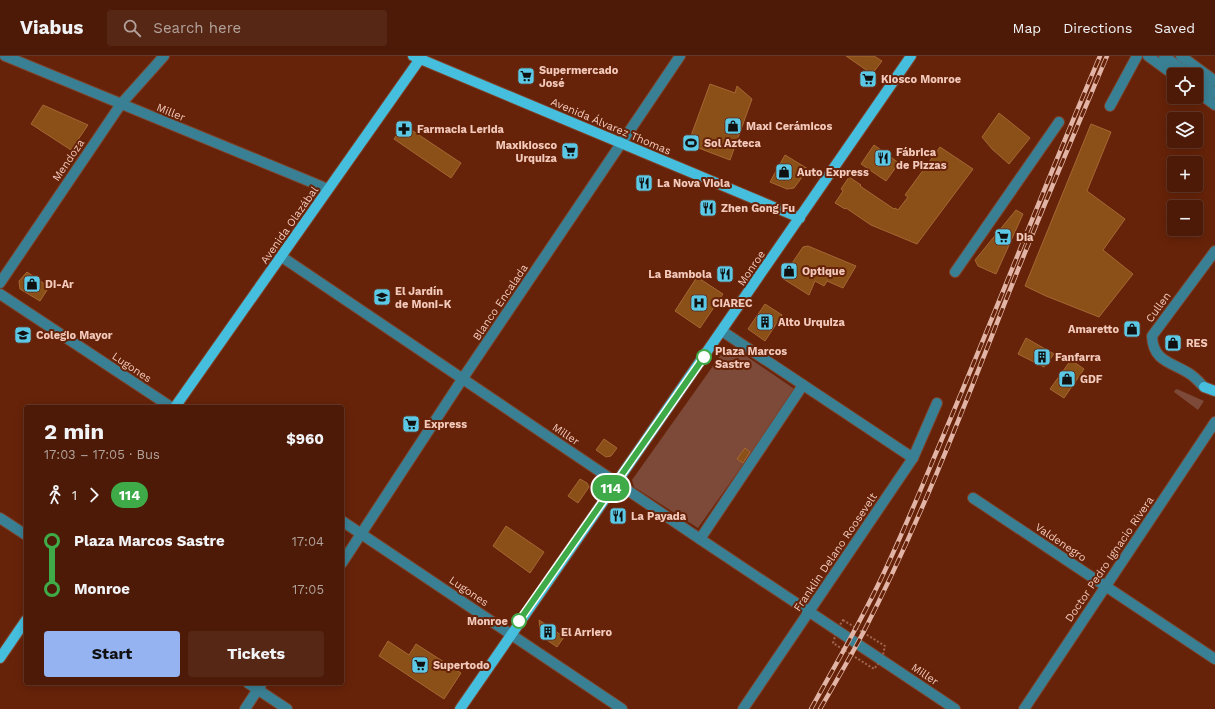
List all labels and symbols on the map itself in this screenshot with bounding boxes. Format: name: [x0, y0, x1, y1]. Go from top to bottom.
place label: Supermercado José: [539, 64, 619, 90]
supermarket icon: Supermercado José: [516, 66, 536, 86]
supermarket icon: Kiosco Monroe: [858, 69, 878, 89]
place label: Kiosco Monroe: [881, 73, 961, 86]
street label: Avenida Álvarez Thomas: [549, 94, 673, 158]
street label: Miller: [155, 101, 188, 124]
shop icon: Maxi Cerámicos: [723, 116, 743, 136]
pharmacy icon: Farmacia Lerida: [394, 119, 414, 139]
place label: Maxi Cerámicos: [746, 120, 832, 133]
place label: Farmacia Lerida: [417, 123, 505, 136]
sports icon: Sol Azteca: [681, 133, 701, 153]
street label: Mendoza: [50, 137, 87, 184]
place label: Sol Azteca: [704, 137, 762, 150]
place label: Maxikiosco Urquiza: [496, 139, 558, 165]
supermarket icon: Maxikiosco Urquiza: [560, 141, 580, 161]
place label: Fábrica de Pizzas: [896, 146, 947, 172]
restaurant icon: Fábrica de Pizzas: [873, 148, 893, 168]
shop icon: Auto Express: [774, 162, 794, 182]
place label: Auto Express: [797, 166, 869, 179]
restaurant icon: La Nova Viola: [634, 173, 654, 193]
place label: La Nova Viola: [657, 177, 731, 190]
street label: Avenida Olazábal: [258, 183, 321, 267]
restaurant icon: Zhen Gong Fu: [698, 198, 718, 218]
place label: Zhen Gong Fu: [721, 202, 795, 215]
supermarket icon: Dia: [993, 227, 1013, 247]
place label: Dia: [1016, 231, 1034, 244]
street label: Monroe: [735, 248, 768, 288]
shop icon: Optique: [779, 261, 799, 281]
street label: Blanco Encalada: [470, 262, 531, 343]
restaurant icon: La Bambola: [715, 264, 735, 284]
place label: Optique: [802, 265, 845, 278]
place label: La Bambola: [648, 268, 713, 281]
shop icon: Di-Ar: [22, 274, 42, 294]
place label: Di-Ar: [45, 278, 74, 291]
place label: El Jardín de Moni-K: [395, 285, 452, 311]
school or university icon: El Jardín de Moni-K: [372, 287, 392, 307]
street label: Cullen: [1143, 290, 1174, 325]
hospital icon: CIAREC: [689, 293, 709, 313]
place label: CIAREC: [712, 297, 753, 310]
building icon: Alto Urquiza: [755, 312, 775, 332]
place label: Alto Urquiza: [778, 316, 845, 329]
shop icon: Amaretto: [1122, 319, 1142, 339]
place label: Amaretto: [1068, 323, 1119, 336]
school or university icon: Colegio Mayor: [13, 325, 33, 345]
place label: Colegio Mayor: [36, 329, 113, 342]
shop icon: RES: [1163, 333, 1183, 353]
place label: RES: [1186, 337, 1208, 350]
place label: Plaza Marcos Sastre: [715, 345, 787, 371]
building icon: Fanfarra: [1032, 347, 1052, 367]
marker: Plaza Marcos Sastre: [696, 349, 712, 365]
street label: Lugones: [110, 350, 154, 385]
place label: Fanfarra: [1055, 351, 1102, 364]
shop icon: GDF: [1057, 369, 1077, 389]
place label: GDF: [1080, 373, 1103, 386]
supermarket icon: Express: [401, 414, 421, 434]
place label: Express: [424, 418, 467, 431]
street label: Miller: [550, 421, 582, 448]
line badge: 114: [588, 475, 634, 501]
street label: Franklin Delano Roosevelt: [791, 490, 880, 614]
street label: Doctor Pedro Ignacio Rivera: [1062, 494, 1156, 625]
restaurant icon: La Payada: [608, 506, 628, 526]
place label: La Payada: [631, 510, 687, 523]
street label: Valdenegro: [1033, 520, 1089, 564]
street label: Lugones: [447, 574, 491, 609]
marker: Monroe: [511, 613, 527, 629]
place label: Monroe: [467, 615, 508, 628]
building icon: El Arriero: [538, 622, 558, 642]
place label: El Arriero: [561, 626, 612, 639]
supermarket icon: Supertodo: [410, 655, 430, 675]
place label: Supertodo: [433, 659, 490, 672]
street label: Miller: [909, 661, 941, 688]

